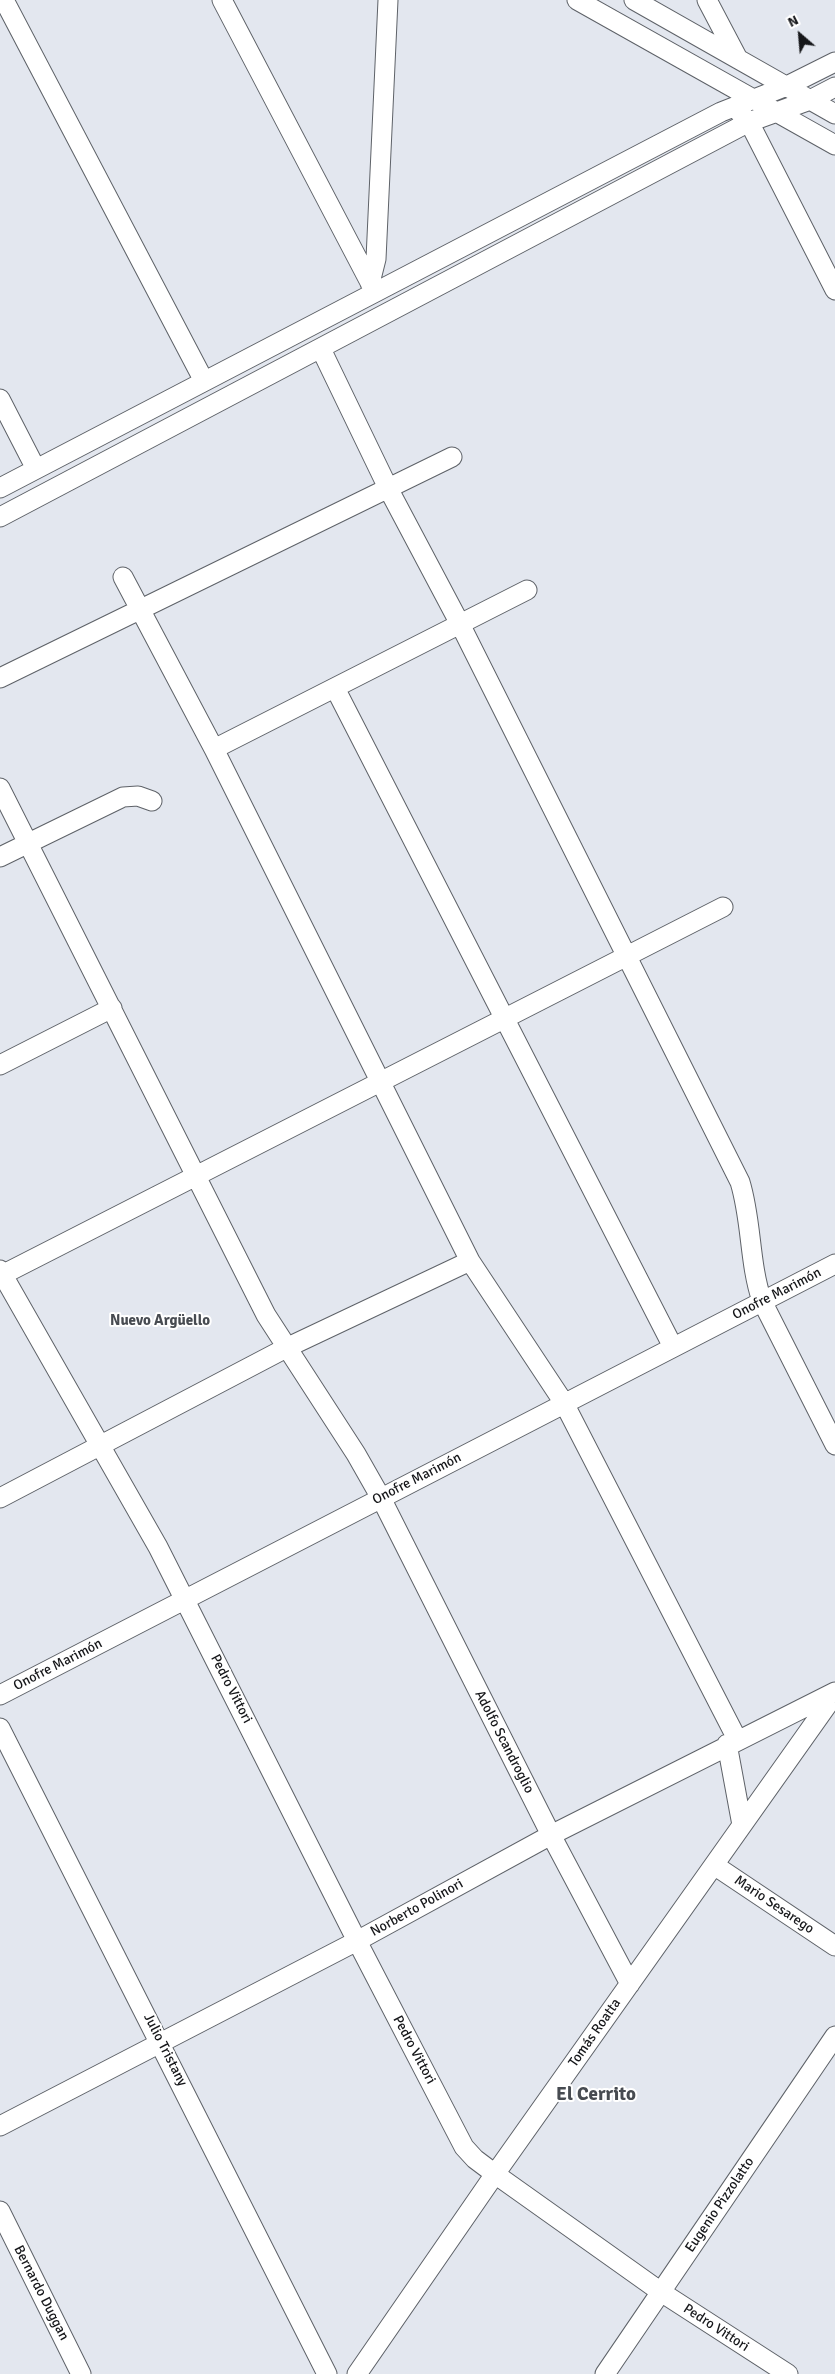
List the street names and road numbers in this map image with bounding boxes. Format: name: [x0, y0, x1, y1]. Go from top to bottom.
street label: Onofre Marimón: [730, 1264, 824, 1324]
street label: Onofre Marimón: [370, 1449, 464, 1509]
street label: Onofre Marimón: [11, 1635, 105, 1695]
street label: Pedro Vittori: [206, 1652, 256, 1726]
street label: Adolfo Scandroglio: [471, 1688, 537, 1796]
street label: Mario Sesarego: [731, 1872, 817, 1938]
street label: Norberto Polinori: [368, 1876, 466, 1940]
street label: Tomás Roatta: [565, 1995, 625, 2071]
street label: Julio Tristany: [139, 2011, 191, 2089]
street label: Pedro Vittori: [389, 2013, 439, 2087]
street label: Eugenio Pizzolatto: [682, 2154, 758, 2256]
street label: Bernardo Duggan: [10, 2243, 72, 2343]
street label: Pedro Vittori: [680, 2300, 752, 2356]

